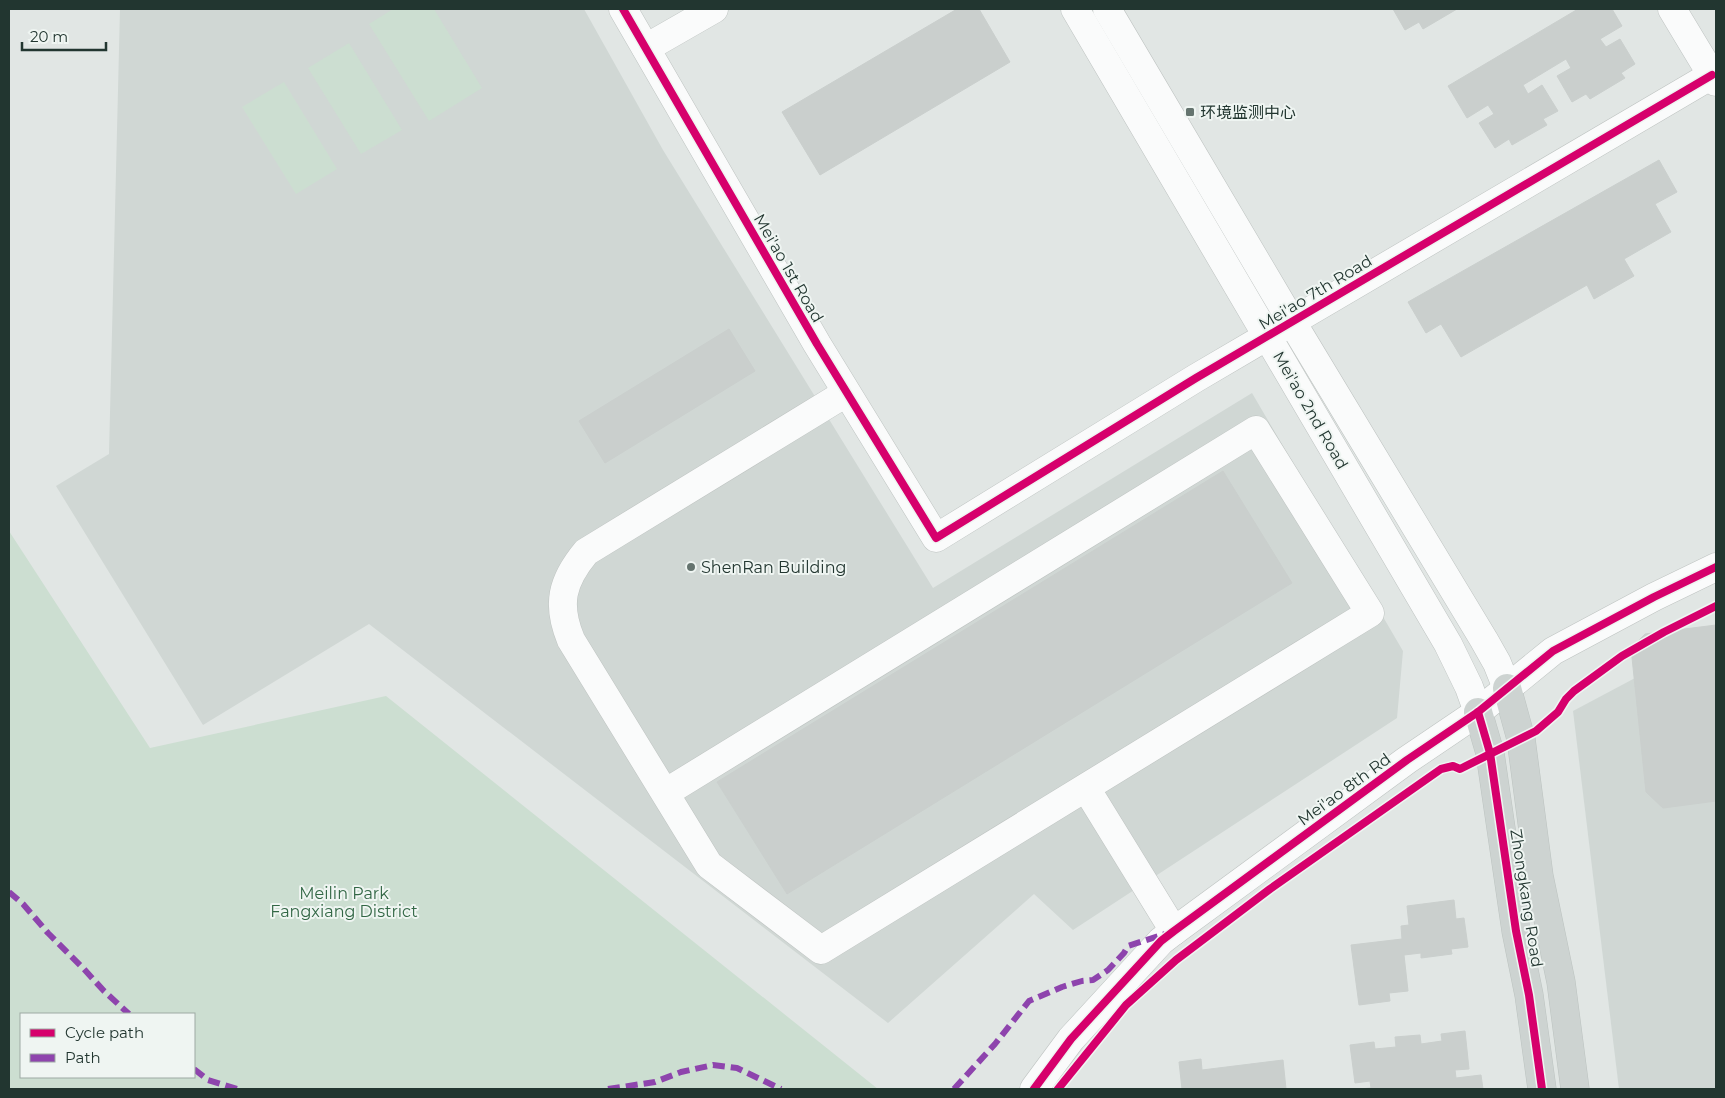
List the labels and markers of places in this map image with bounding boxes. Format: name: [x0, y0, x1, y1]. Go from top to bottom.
place label: 环境监测中心: [1200, 103, 1296, 122]
marker: 环境监测中心: [1184, 106, 1196, 118]
place label: ShenRan Building: [701, 558, 846, 577]
marker: ShenRan Building: [685, 561, 697, 573]

